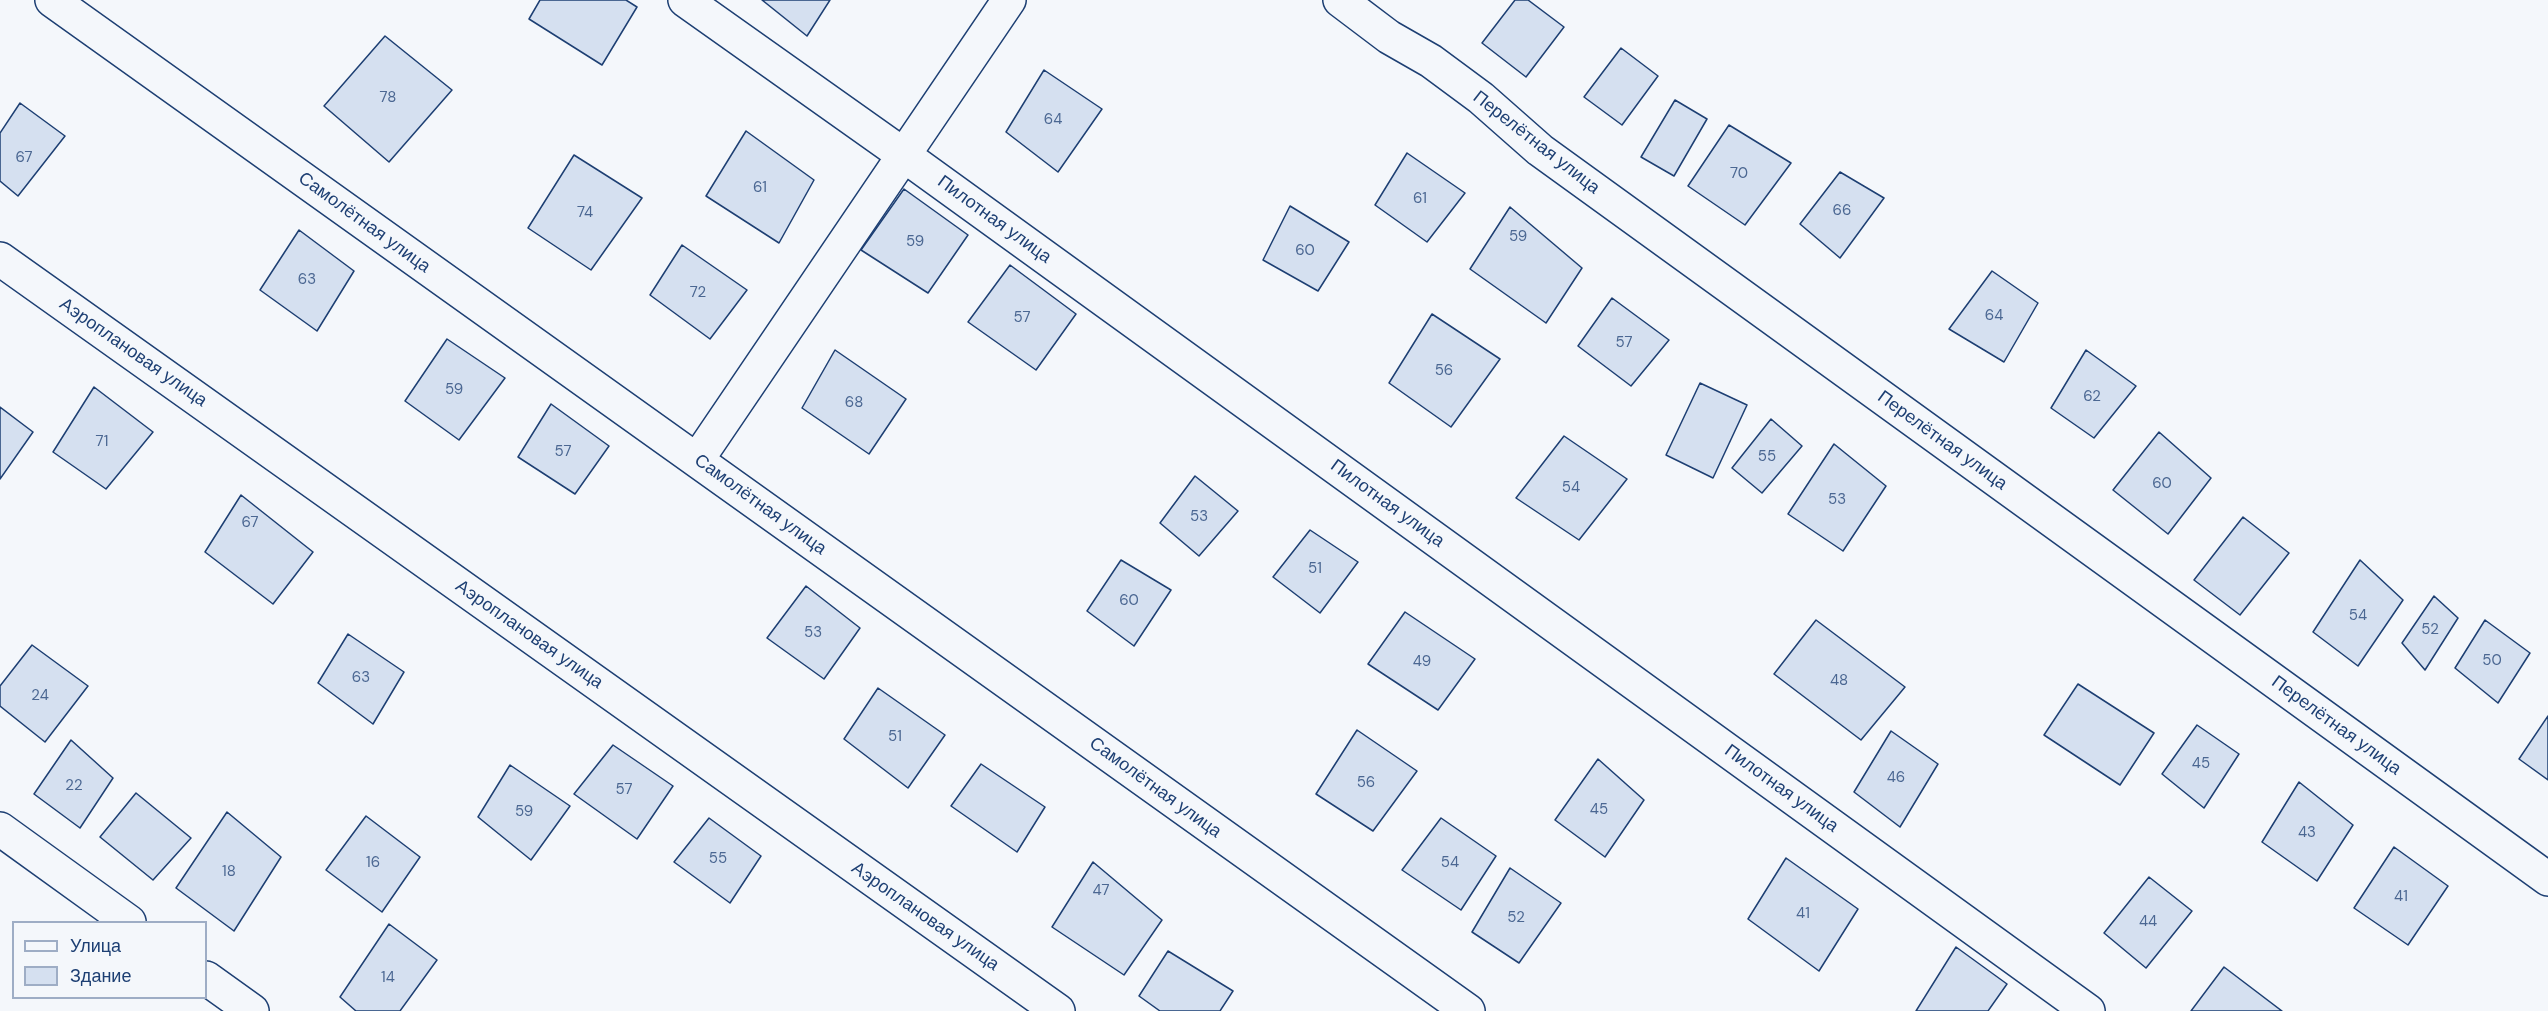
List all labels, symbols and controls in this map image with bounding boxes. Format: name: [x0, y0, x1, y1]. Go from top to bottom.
street label: Перелётная улица: [1468, 87, 1604, 199]
house number: 78: [380, 89, 396, 107]
house number: 64: [1044, 111, 1062, 129]
house number: 67: [15, 149, 33, 167]
house number: 70: [1730, 165, 1748, 183]
street label: Самолётная улица: [294, 168, 434, 278]
street label: Пилотная улица: [933, 171, 1055, 269]
house number: 61: [753, 179, 767, 197]
house number: 61: [1413, 190, 1427, 208]
house number: 66: [1833, 202, 1851, 220]
house number: 74: [577, 204, 593, 222]
house number: 59: [1509, 228, 1527, 246]
house number: 59: [906, 233, 924, 251]
house number: 60: [1295, 242, 1315, 260]
house number: 63: [298, 271, 316, 289]
house number: 72: [690, 284, 706, 302]
street label: Аэроплановая улица: [55, 294, 211, 412]
house number: 64: [1985, 307, 2003, 325]
house number: 57: [1014, 309, 1030, 327]
house number: 57: [1616, 334, 1632, 352]
house number: 56: [1435, 362, 1453, 380]
house number: 59: [445, 381, 463, 399]
street label: Перелётная улица: [1873, 387, 2011, 495]
house number: 62: [2083, 388, 2101, 406]
house number: 68: [845, 394, 863, 412]
house number: 71: [96, 433, 108, 451]
house number: 57: [555, 443, 571, 461]
house number: 55: [1758, 448, 1776, 466]
street label: Самолётная улица: [690, 450, 830, 560]
street label: Пилотная улица: [1326, 455, 1448, 553]
house number: 60: [2152, 475, 2172, 493]
house number: 54: [1562, 479, 1580, 497]
house number: 53: [1828, 491, 1846, 509]
house number: 53: [1190, 508, 1208, 526]
house number: 67: [241, 514, 259, 532]
house number: 51: [1308, 560, 1322, 578]
street label: Аэроплановая улица: [451, 576, 607, 694]
house number: 60: [1119, 592, 1139, 610]
house number: 54: [2349, 607, 2367, 625]
house number: 52: [2421, 621, 2439, 639]
house number: 53: [804, 624, 822, 642]
house number: 50: [2482, 652, 2502, 670]
house number: 49: [1413, 653, 1431, 671]
house number: 63: [352, 669, 370, 687]
house number: 48: [1830, 672, 1848, 690]
street label: Перелётная улица: [2267, 672, 2405, 780]
house number: 24: [31, 687, 49, 705]
house number: 51: [888, 728, 902, 746]
street label: Самолётная улица: [1085, 733, 1225, 843]
street label: Пилотная улица: [1720, 740, 1842, 838]
house number: 45: [2192, 755, 2210, 773]
house number: 46: [1887, 769, 1905, 787]
house number: 56: [1357, 774, 1375, 792]
house number: 22: [65, 777, 83, 795]
house number: 57: [616, 781, 632, 799]
house number: 45: [1590, 801, 1608, 819]
house number: 59: [515, 803, 533, 821]
house number: 43: [2298, 824, 2316, 842]
house number: 55: [709, 850, 727, 868]
house number: 16: [366, 854, 380, 872]
house number: 54: [1441, 854, 1459, 872]
street label: Аэроплановая улица: [847, 858, 1003, 976]
house number: 18: [222, 863, 236, 881]
house number: 47: [1092, 882, 1110, 900]
house number: 41: [2394, 888, 2408, 906]
house number: 41: [1796, 905, 1810, 923]
house number: 52: [1507, 909, 1525, 927]
house number: 44: [2139, 913, 2157, 931]
legend: [12, 921, 207, 999]
text: Улица: [70, 934, 121, 958]
text: Здание: [70, 964, 131, 988]
house number: 14: [381, 969, 395, 987]

